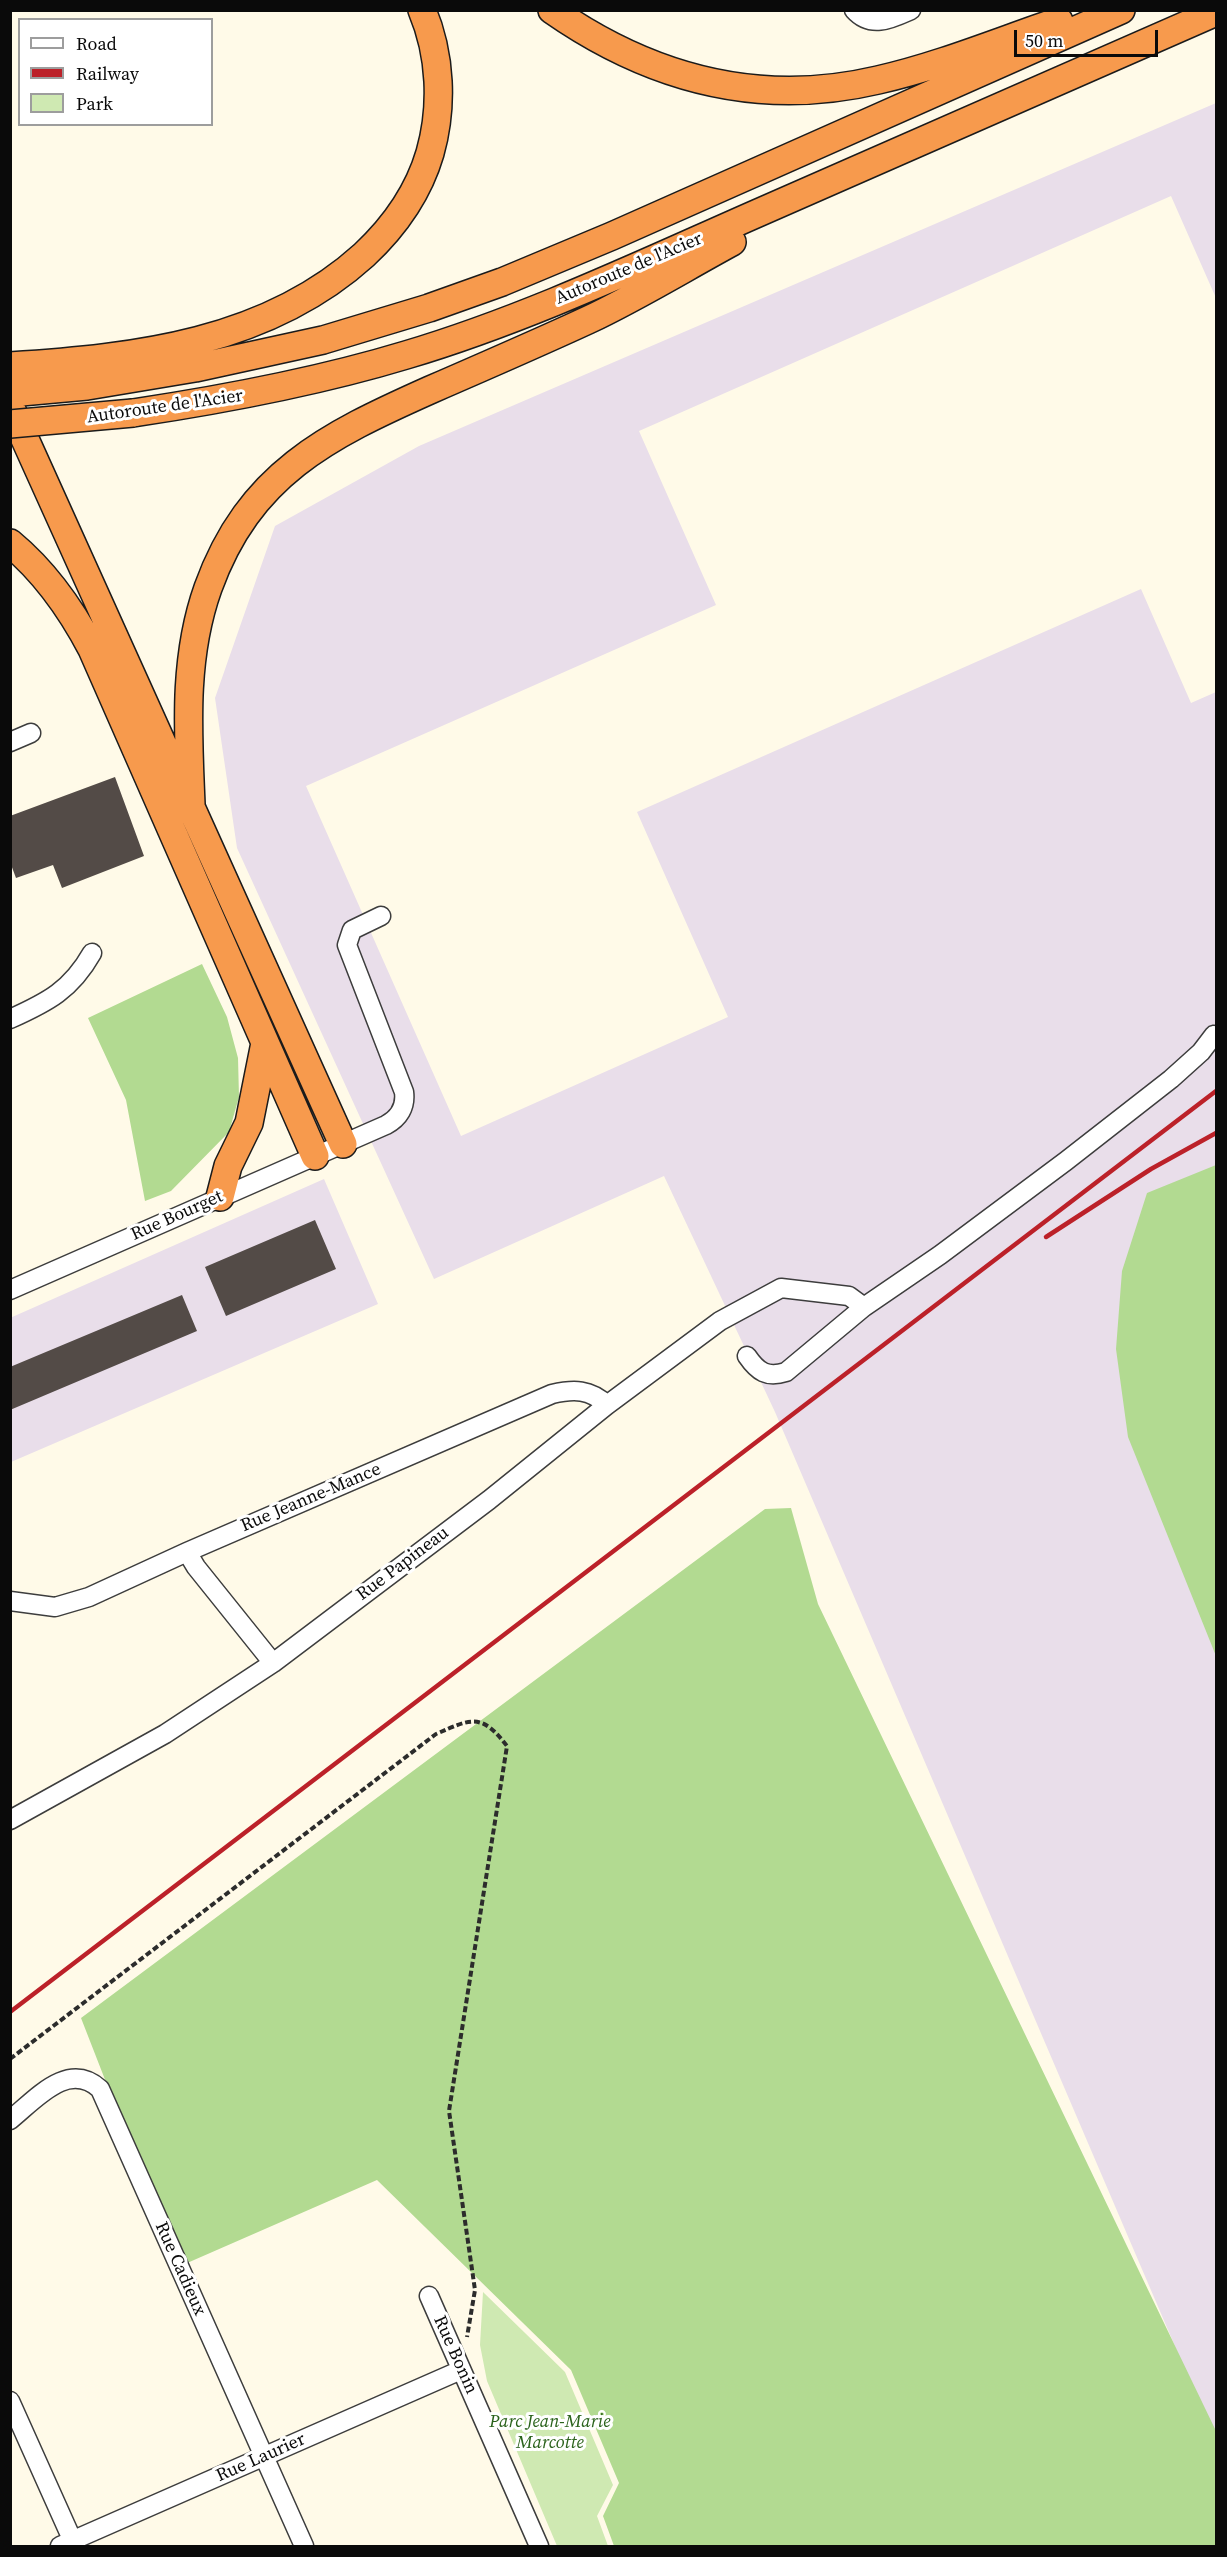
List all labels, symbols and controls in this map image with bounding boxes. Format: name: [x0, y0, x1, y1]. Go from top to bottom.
legend: [18, 18, 213, 126]
scale bar: [1017, 18, 1161, 56]
text: 50 m: [1025, 28, 1063, 53]
text: Road: [76, 31, 117, 56]
text: Railway: [76, 61, 139, 86]
text: Park: [76, 91, 113, 116]
street label: Autoroute de l'Acier: [552, 228, 706, 310]
street label: Autoroute de l'Acier: [85, 385, 245, 429]
street label: Rue Bourget: [128, 1186, 226, 1246]
street label: Rue Jeanne-Mance: [238, 1459, 384, 1537]
street label: Rue Papineau: [353, 1522, 453, 1606]
street label: Rue Cadieux: [150, 2219, 210, 2319]
street label: Rue Bonin: [428, 2312, 482, 2398]
park label: Parc Jean-Marie Marcotte: [489, 2411, 611, 2454]
street label: Rue Laurier: [213, 2429, 309, 2487]

